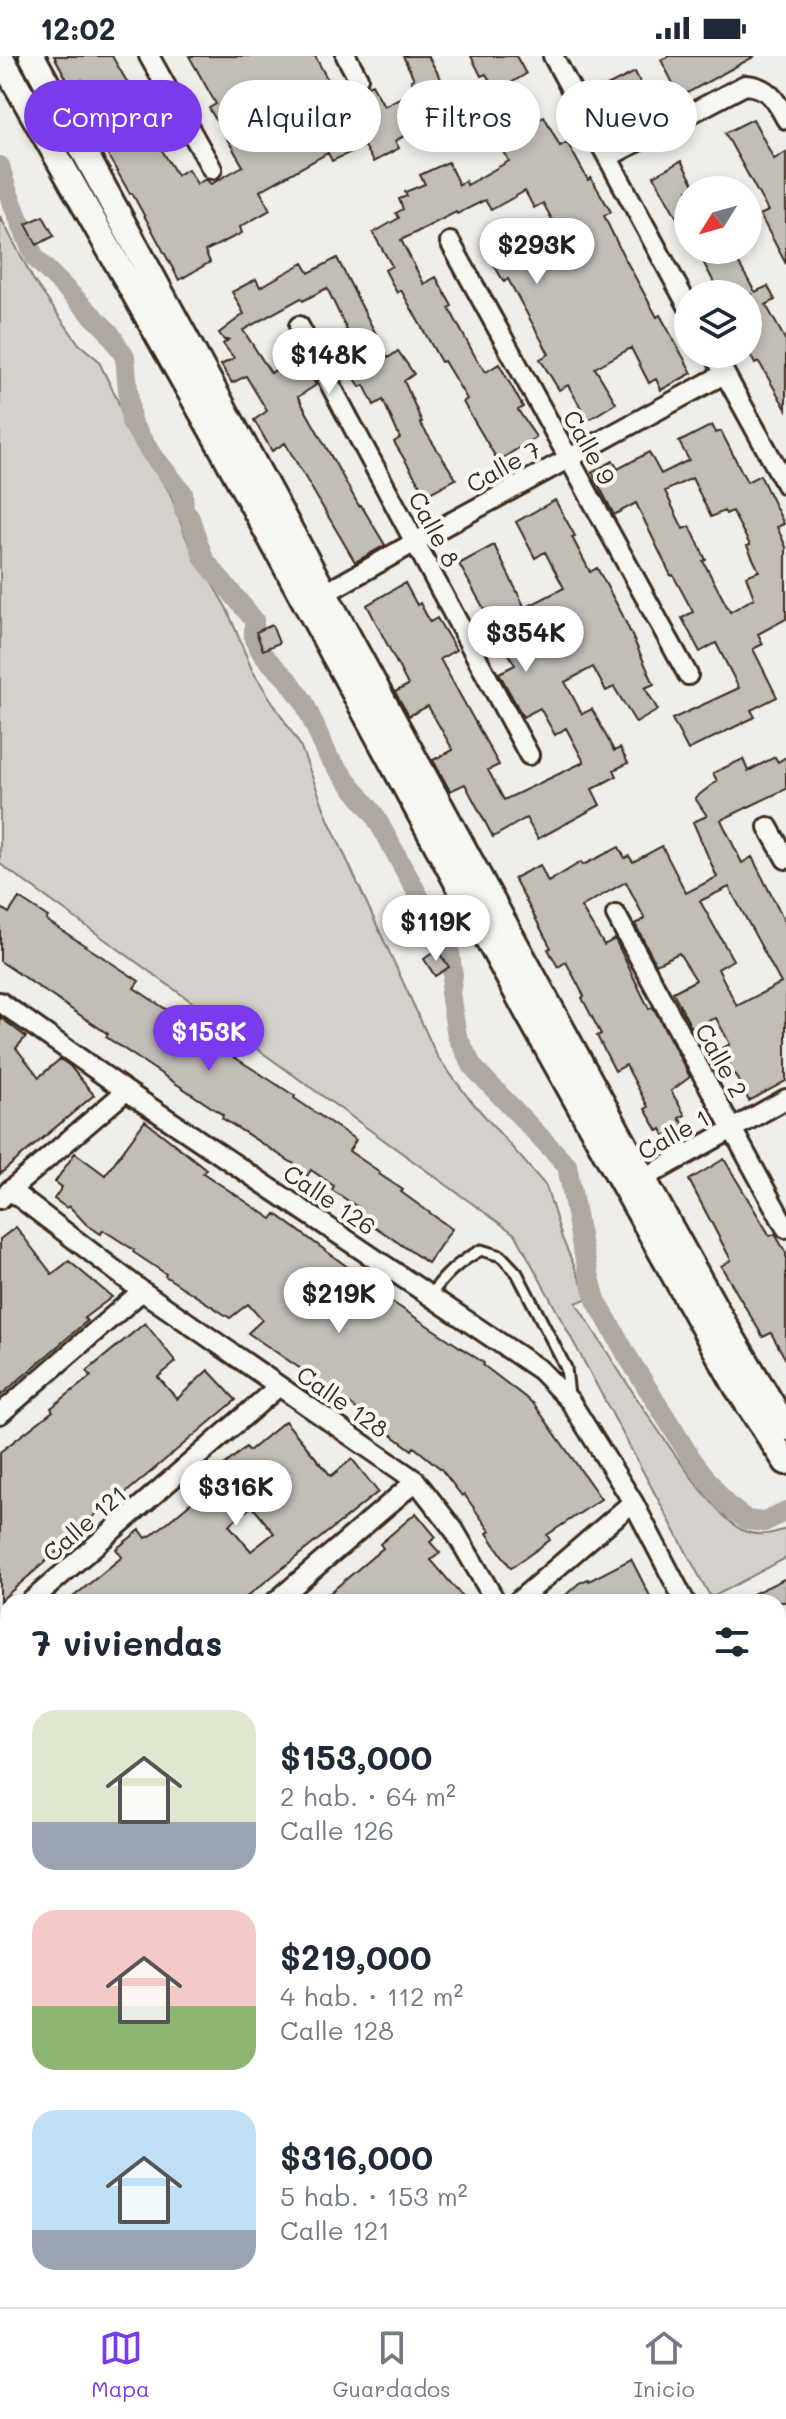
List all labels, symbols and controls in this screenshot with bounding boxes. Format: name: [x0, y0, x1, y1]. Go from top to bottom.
text: 12:02: [40, 8, 116, 48]
chip: Comprar: [24, 80, 202, 152]
chip: Alquilar: [218, 80, 381, 152]
chip: Filtros: [397, 80, 540, 152]
chip: Nuevo: [556, 80, 697, 152]
north arrow: [674, 176, 762, 264]
map controls: [674, 176, 762, 368]
pin: $293K: [481, 218, 593, 286]
text: $293K: [498, 227, 576, 261]
button: layers: [674, 280, 762, 368]
pin: $148K: [273, 328, 385, 396]
text: $148K: [290, 337, 368, 371]
street label: Calle 9: [557, 404, 623, 490]
street label: Calle 7: [460, 433, 546, 499]
street label: Calle 8: [402, 486, 468, 572]
pin: $354K: [470, 606, 582, 674]
text: $354K: [486, 615, 566, 649]
pin: $119K: [380, 895, 492, 963]
text: $119K: [400, 904, 472, 938]
pin: $153K: [153, 1005, 265, 1073]
text: $153K: [171, 1014, 247, 1048]
street label: Calle 2: [689, 1017, 755, 1103]
street label: Calle 1: [632, 1102, 714, 1166]
street label: Calle 126: [278, 1157, 382, 1241]
pin: $219K: [283, 1267, 395, 1335]
text: $219K: [302, 1276, 376, 1310]
street label: Calle 128: [291, 1358, 395, 1444]
pin: $316K: [180, 1460, 292, 1528]
text: $316K: [198, 1469, 274, 1503]
street label: Calle 121: [36, 1478, 132, 1568]
text: 7 viviendas: [32, 1620, 222, 1665]
icon: filters: [710, 1620, 754, 1664]
text: $153,000: [280, 1734, 432, 1779]
icon: home: [96, 1742, 192, 1838]
text: 2 hab. · 64 m²: [280, 1779, 456, 1813]
text: Calle 126: [280, 1813, 394, 1847]
text: $219,000: [280, 1934, 432, 1979]
icon: home: [96, 1942, 192, 2038]
text: 4 hab. · 112 m²: [280, 1979, 463, 2013]
text: Calle 128: [280, 2013, 394, 2047]
text: $316,000: [280, 2134, 433, 2179]
icon: home: [96, 2142, 192, 2238]
text: 5 hab. · 153 m²: [280, 2179, 467, 2213]
text: Calle 121: [280, 2213, 390, 2247]
tab: Mapa: [91, 2326, 150, 2403]
tab: Guardados: [332, 2326, 451, 2403]
tab: Inicio: [633, 2326, 695, 2403]

